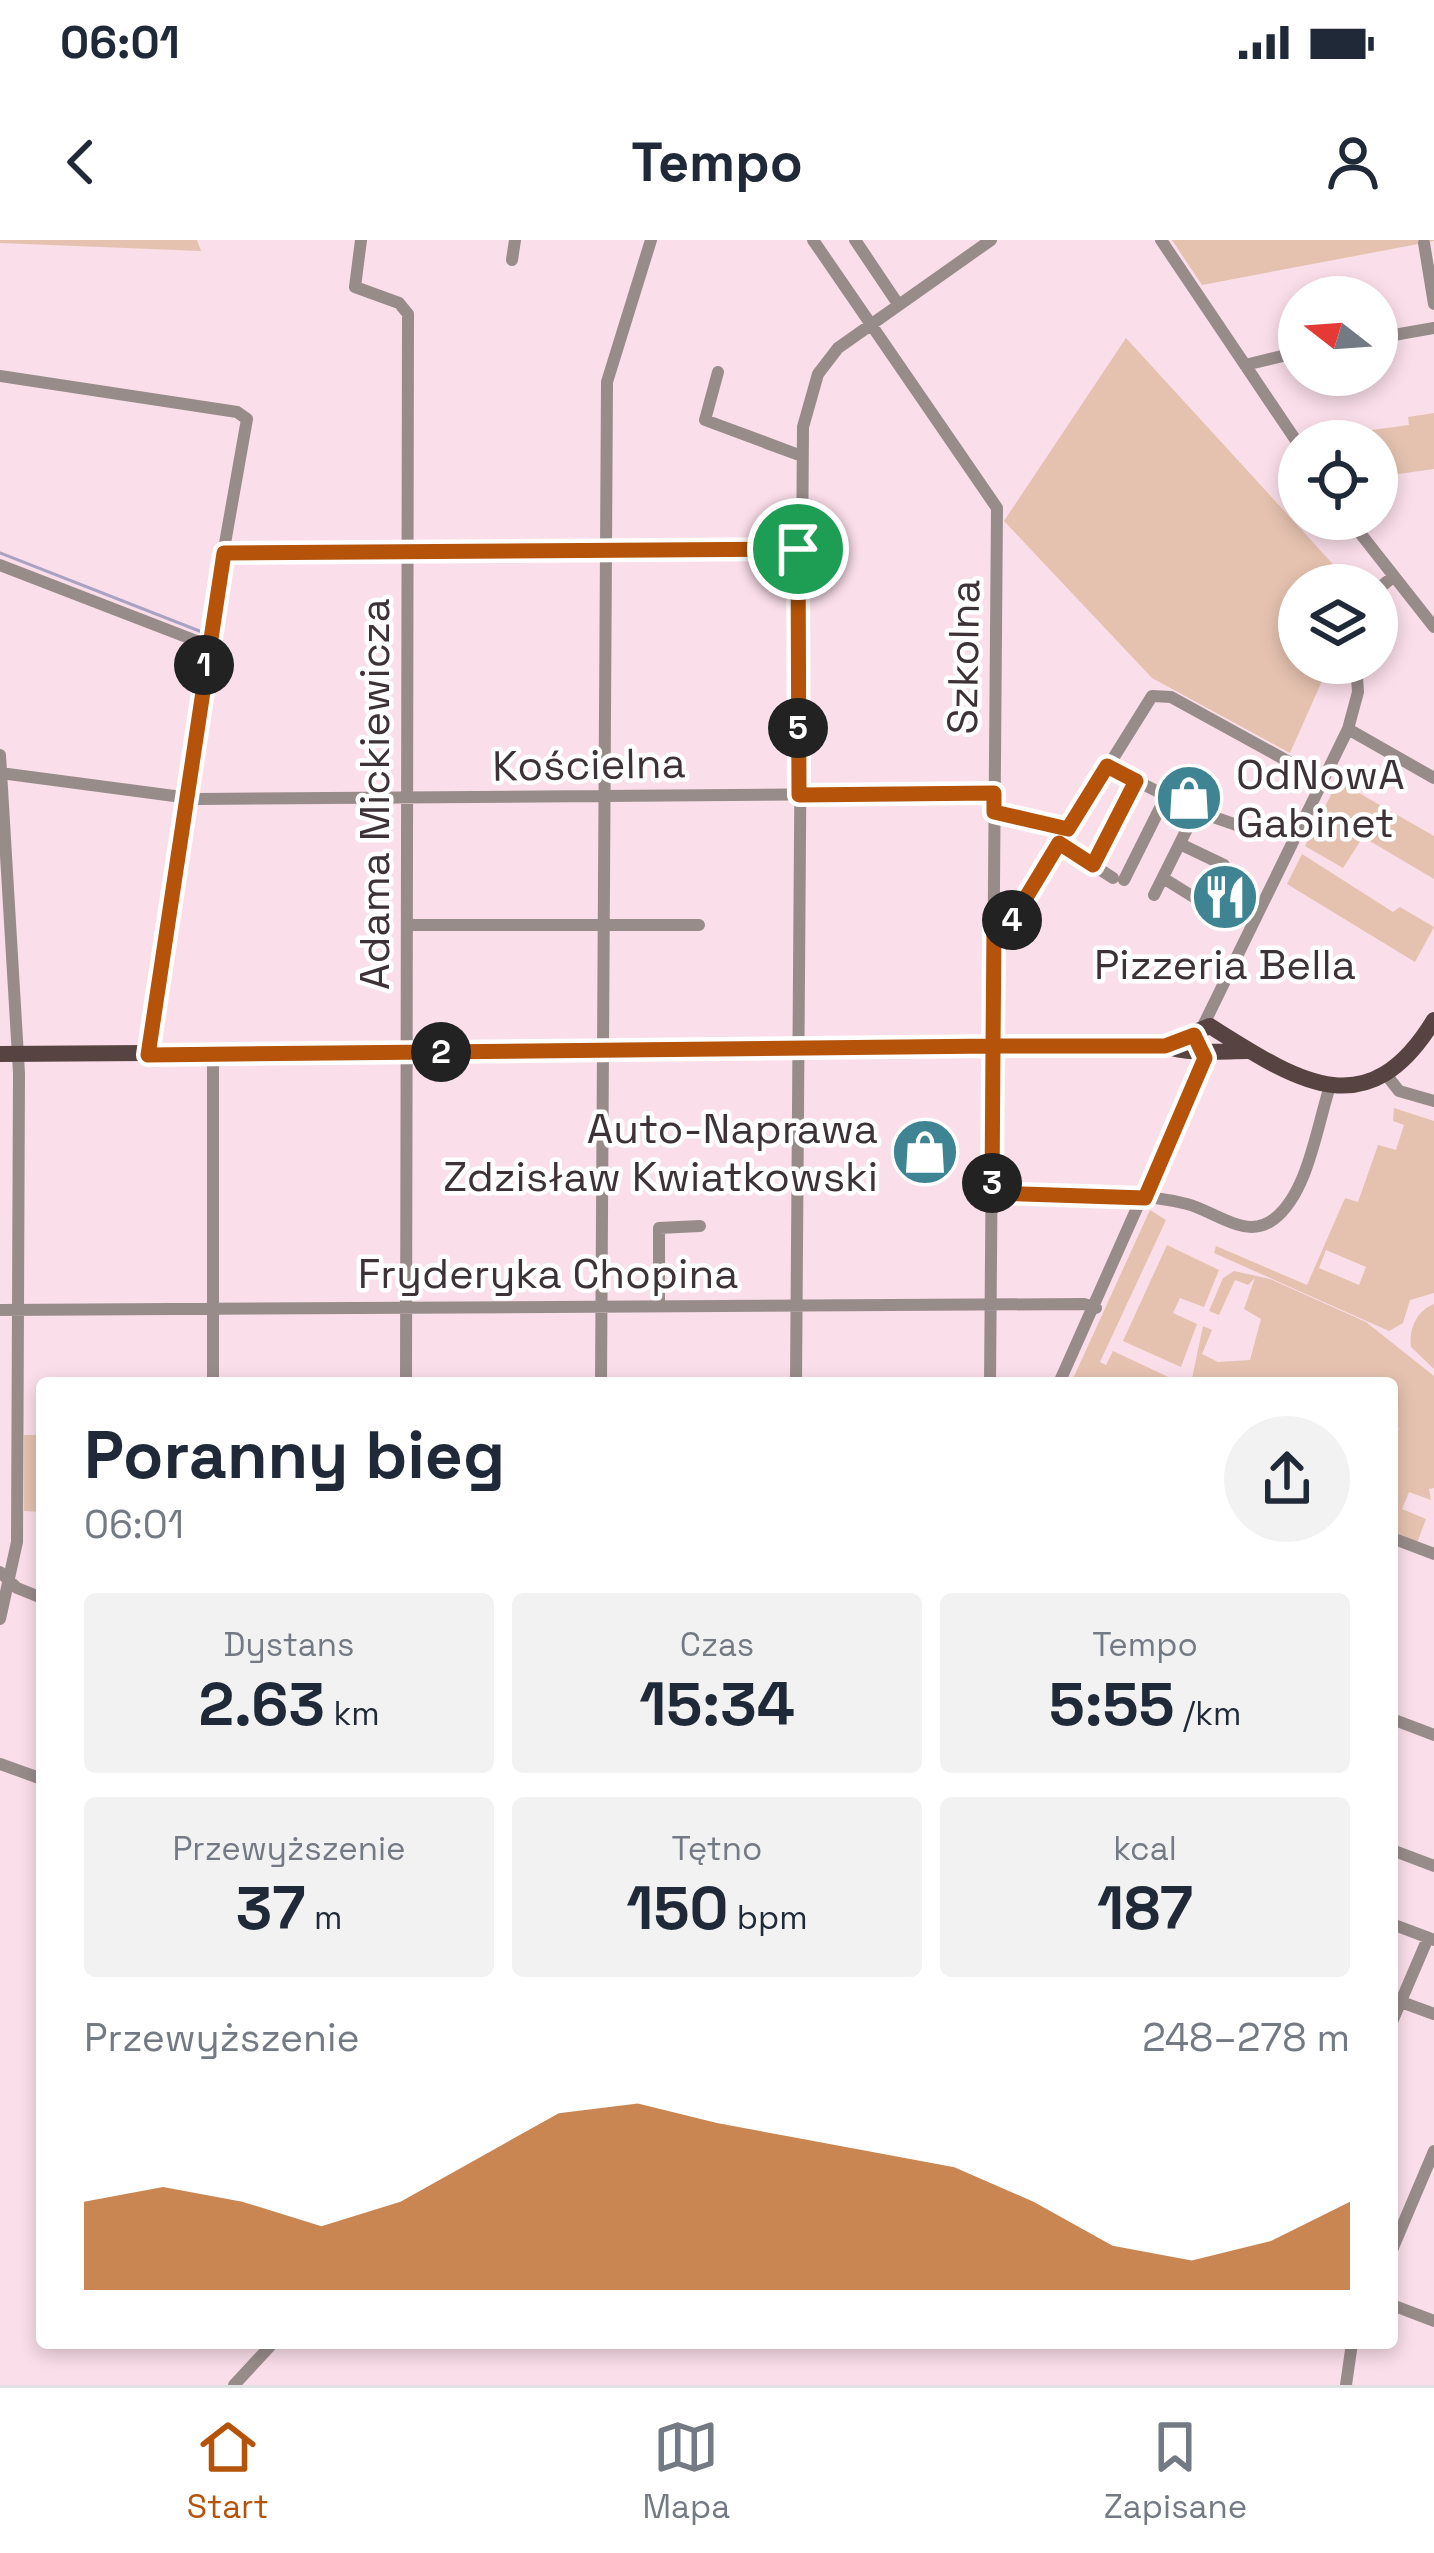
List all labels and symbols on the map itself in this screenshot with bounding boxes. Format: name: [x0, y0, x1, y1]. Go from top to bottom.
north arrow: [1278, 276, 1398, 396]
pin: [747, 498, 849, 600]
street label: Szkolna: [936, 579, 991, 735]
street label: Adama Mickiewicza: [348, 598, 401, 990]
pin: 1: [174, 635, 234, 695]
pin: 5: [768, 698, 828, 758]
street label: Kościelna: [492, 736, 686, 793]
place label: OdNowA Gabinet: [1236, 748, 1405, 849]
shop icon: OdNowA Gabinet: [1154, 763, 1224, 833]
restaurant icon: Pizzeria Bella: [1190, 862, 1260, 932]
pin: 4: [982, 890, 1042, 950]
place label: Pizzeria Bella: [1094, 938, 1356, 991]
pin: 2: [411, 1022, 471, 1082]
place label: Auto-Naprawa Zdzisław Kwiatkowski: [443, 1102, 878, 1203]
shop icon: Auto-Naprawa Zdzisław Kwiatkowski: [890, 1117, 960, 1187]
pin: 3: [962, 1153, 1022, 1213]
street label: Fryderyka Chopina: [358, 1247, 738, 1300]

